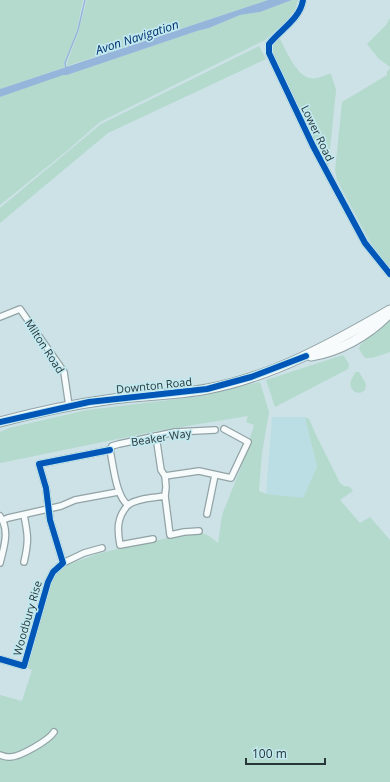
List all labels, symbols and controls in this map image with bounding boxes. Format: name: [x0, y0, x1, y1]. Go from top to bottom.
water label: Avon Navigation: [92, 16, 181, 59]
street label: Lower Road: [298, 102, 338, 164]
street label: Milton Road: [22, 316, 68, 376]
street label: Downton Road: [115, 374, 193, 396]
street label: Beaker Way: [130, 425, 193, 449]
street label: Woodbury Rise: [9, 579, 45, 657]
scale bar: [246, 740, 325, 766]
text: 100 m: [252, 745, 287, 762]

